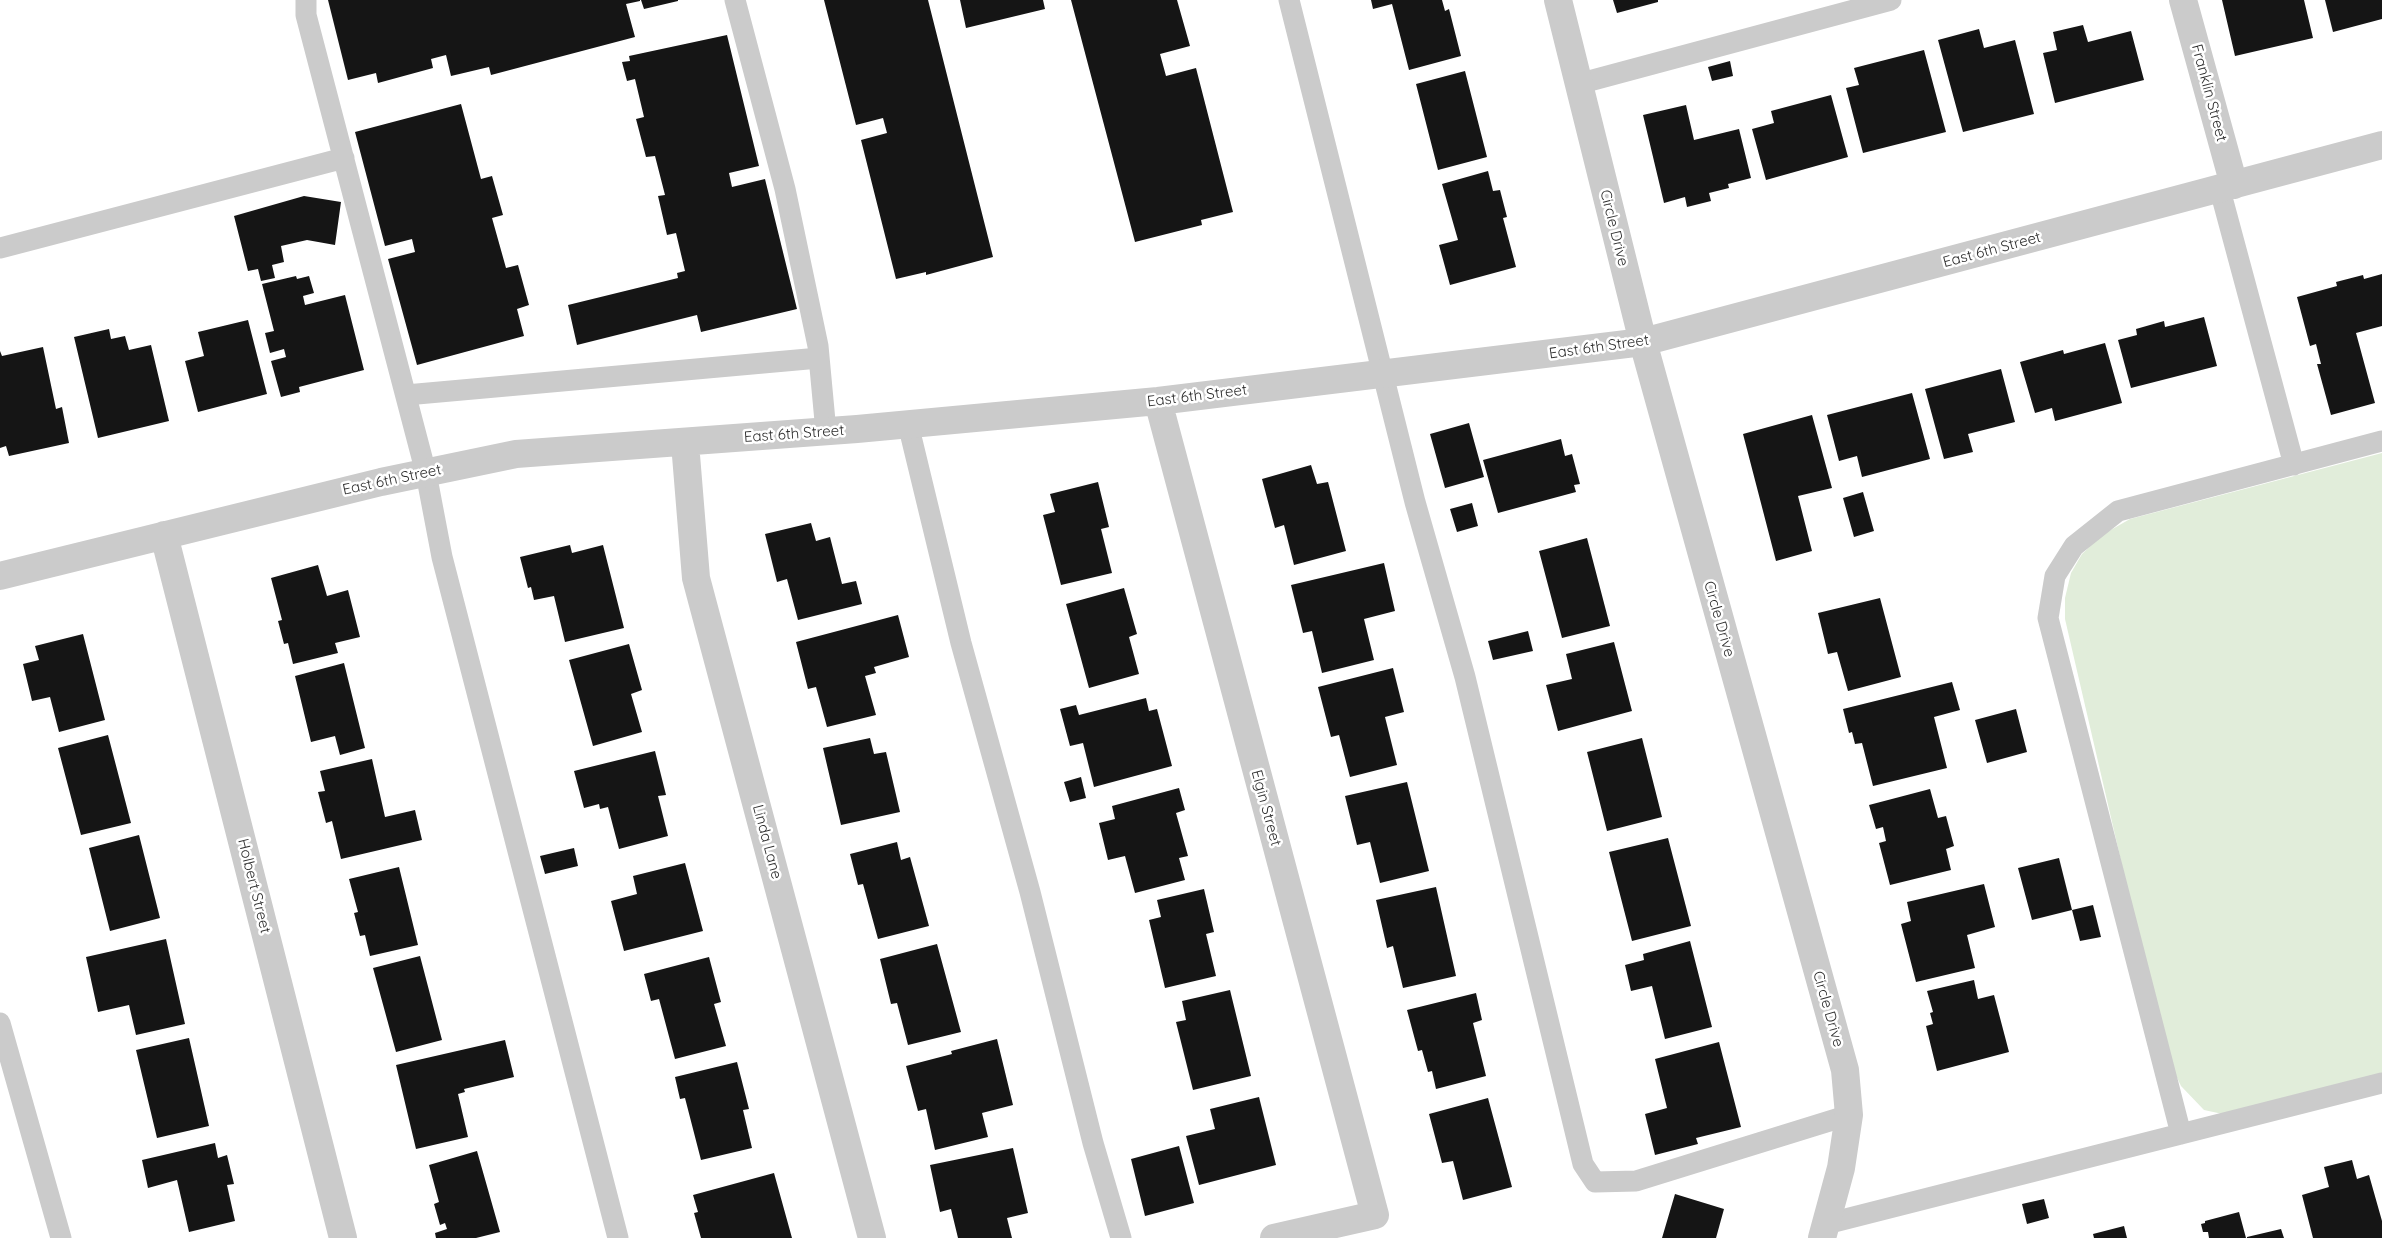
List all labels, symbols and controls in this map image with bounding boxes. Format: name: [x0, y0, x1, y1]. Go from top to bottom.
street label: Franklin Street: [2187, 42, 2231, 144]
street label: Circle Drive: [1596, 188, 1632, 268]
street label: East 6th Street: [1941, 228, 2043, 272]
street label: East 6th Street: [1548, 331, 1650, 363]
street label: East 6th Street: [1146, 381, 1248, 411]
street label: East 6th Street: [743, 422, 845, 446]
street label: East 6th Street: [341, 461, 443, 499]
street label: Circle Drive: [1700, 579, 1738, 659]
street label: Elgin Street: [1247, 768, 1285, 848]
street label: Linda Lane: [748, 803, 786, 881]
street label: Holbert Street: [234, 837, 274, 935]
street label: Circle Drive: [1809, 969, 1847, 1049]

